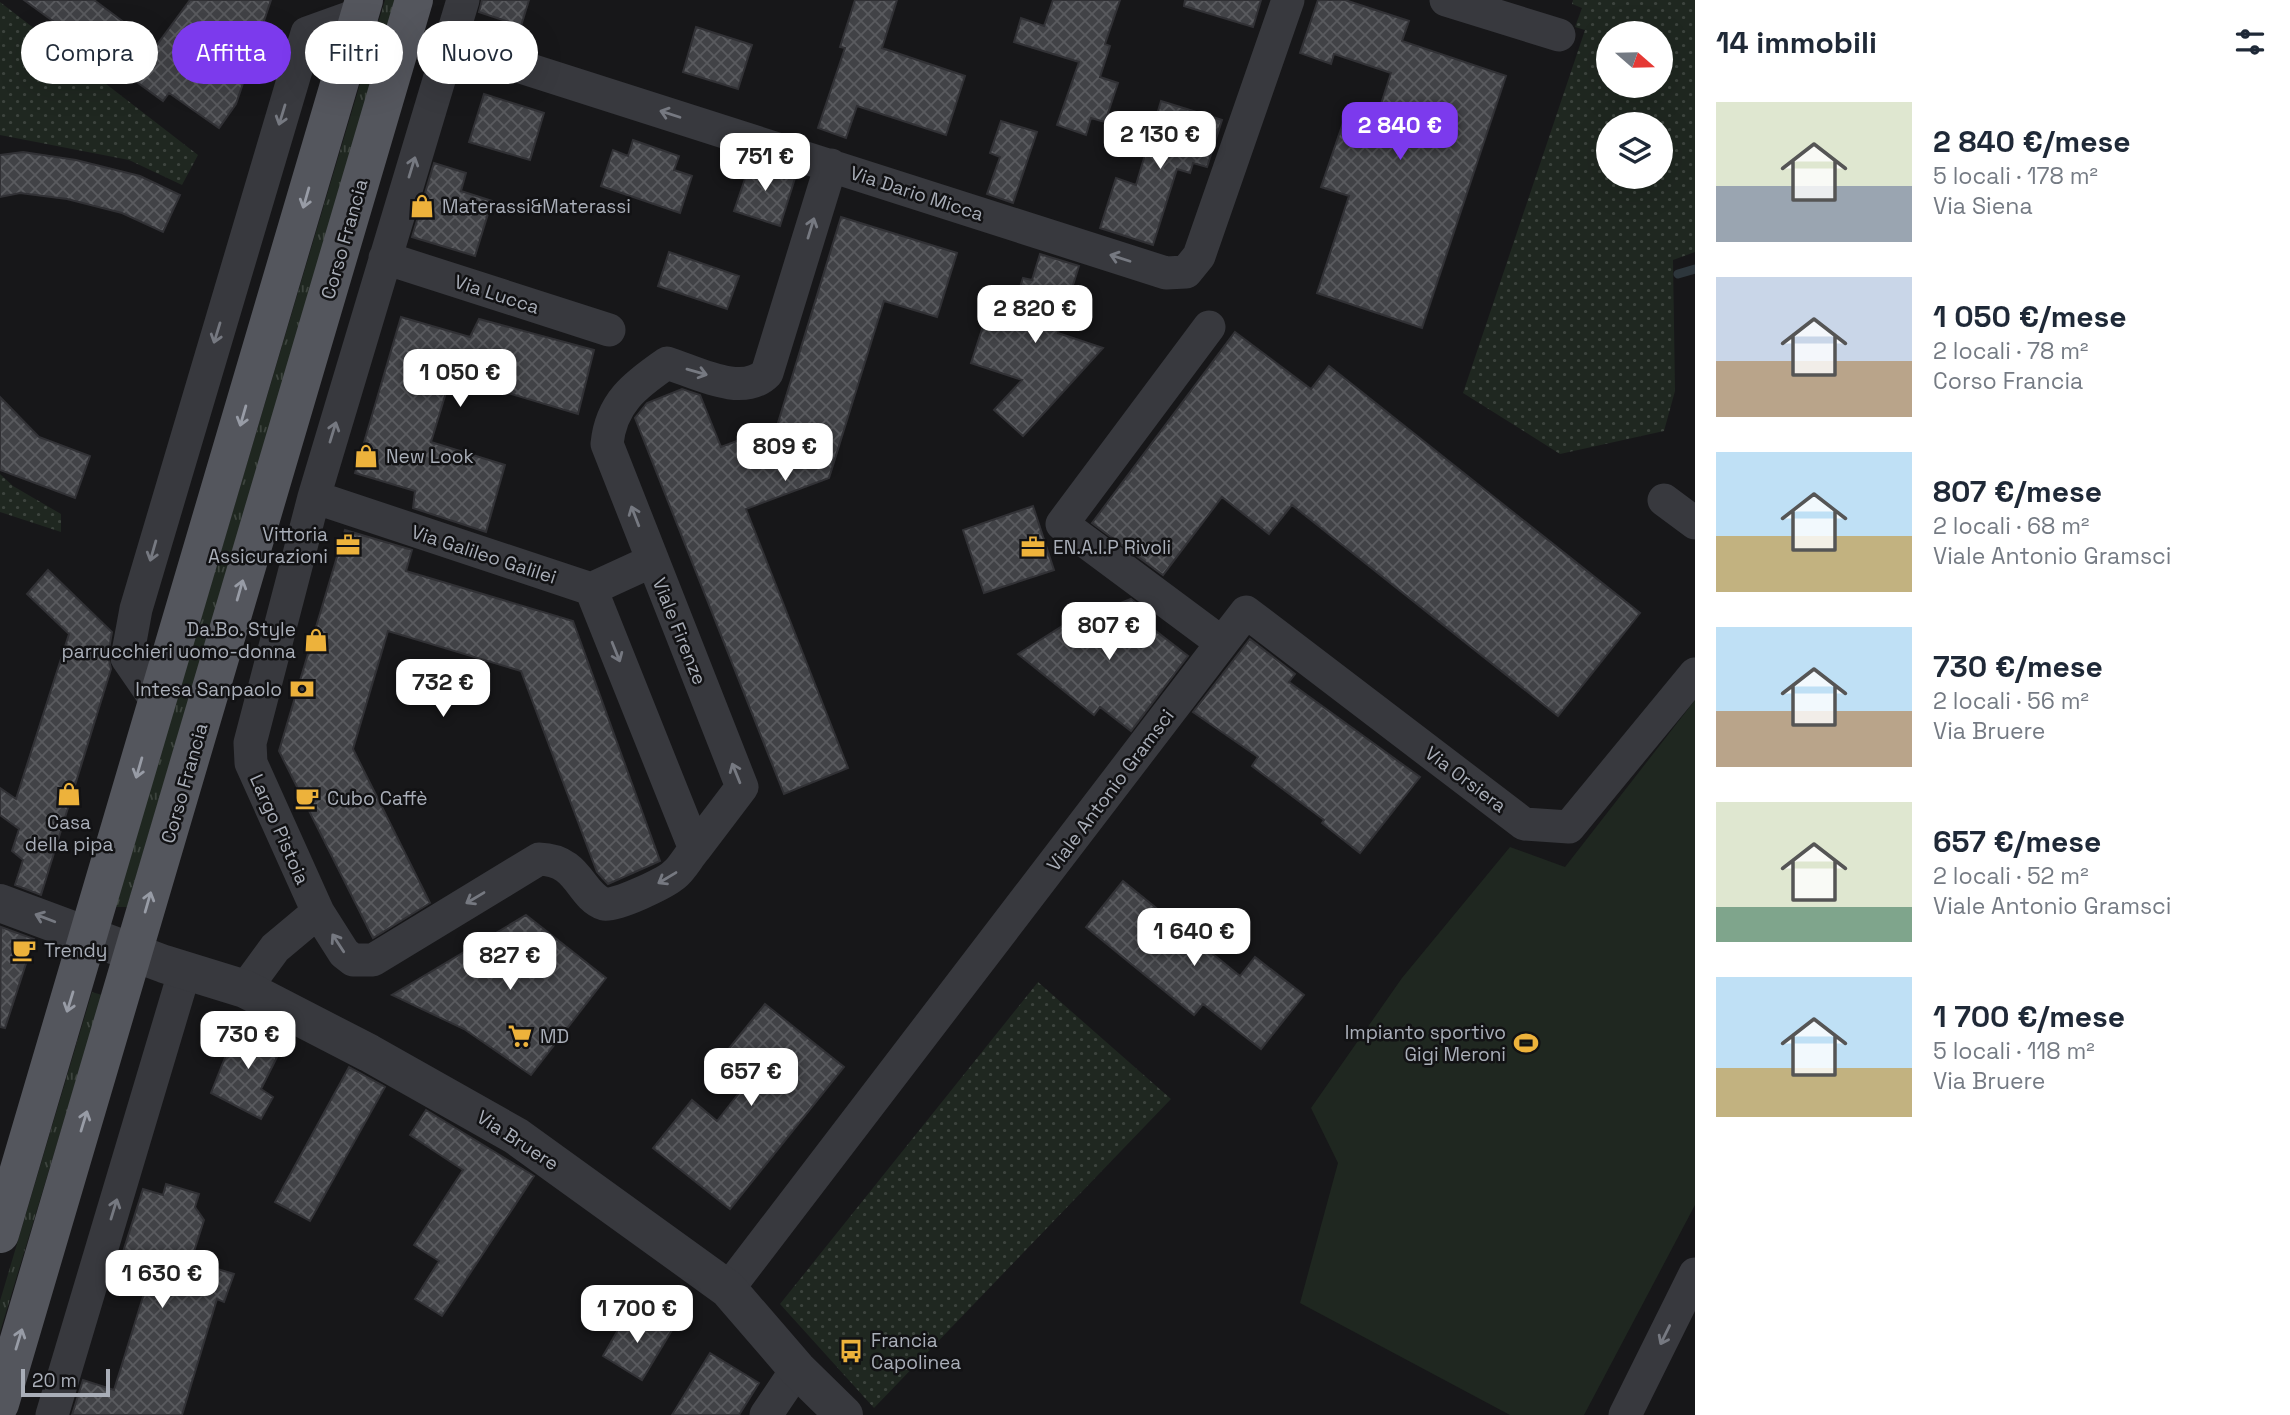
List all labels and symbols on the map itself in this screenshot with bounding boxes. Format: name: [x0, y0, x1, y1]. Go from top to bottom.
north arrow: [1596, 21, 1673, 98]
pin: 2 840 €: [1335, 102, 1465, 162]
one-way arrow: [275, 104, 288, 126]
one-way arrow: [659, 107, 681, 120]
pin: 2 130 €: [1095, 111, 1225, 171]
pin: 751 €: [716, 134, 814, 193]
one-way arrow: [407, 156, 420, 178]
street label: Via Dario Micca: [847, 160, 987, 227]
street label: Corso Francia: [315, 176, 374, 302]
one-way arrow: [299, 186, 312, 208]
shop icon: Materassi&Materassi: [408, 192, 436, 220]
place label: Materassi&Materassi: [442, 194, 631, 219]
one-way arrow: [806, 218, 819, 240]
one-way arrow: [1109, 251, 1131, 263]
street label: Via Lucca: [451, 269, 543, 320]
pin: 2 820 €: [970, 286, 1100, 345]
one-way arrow: [210, 322, 223, 344]
pin: 1 050 €: [395, 350, 525, 409]
one-way arrow: [685, 366, 707, 379]
one-way arrow: [235, 405, 248, 427]
one-way arrow: [328, 421, 341, 443]
pin: 809 €: [736, 424, 834, 483]
shop icon: New Look: [352, 442, 380, 470]
place label: New Look: [386, 444, 474, 469]
one-way arrow: [627, 506, 640, 527]
street label: Via Galileo Galilei: [408, 519, 559, 590]
place label: Vittoria Assicurazioni: [208, 522, 328, 569]
office icon: Vittoria Assicurazioni: [334, 531, 362, 559]
office icon: EN.A.I.P Rivoli: [1019, 533, 1047, 561]
place label: EN.A.I.P Rivoli: [1053, 535, 1171, 560]
one-way arrow: [145, 540, 158, 562]
street label: Viale Firenze: [647, 574, 712, 689]
one-way arrow: [235, 579, 248, 601]
pin: 807 €: [1060, 602, 1158, 662]
place label: Da.Bo. Style parrucchieri uomo-donna: [62, 617, 296, 664]
shop icon: Da.Bo. Style parrucchieri uomo-donna: [302, 626, 330, 654]
one-way arrow: [611, 641, 624, 663]
pin: 732 €: [394, 660, 492, 719]
bank icon: Intesa Sanpaolo: [288, 675, 316, 703]
place label: Intesa Sanpaolo: [135, 677, 282, 702]
street label: Viale Antonio Gramsci: [1041, 704, 1180, 876]
street label: Corso Francia: [155, 720, 214, 846]
street label: Via Orsiera: [1420, 741, 1511, 818]
one-way arrow: [131, 757, 144, 779]
one-way arrow: [729, 763, 742, 785]
street label: Largo Pistoia: [244, 770, 315, 888]
shop icon: Casa della pipa: [55, 780, 83, 808]
cafe icon: Cubo Caffè: [293, 784, 321, 812]
place label: Cubo Caffè: [327, 786, 428, 811]
place label: Casa della pipa: [25, 810, 113, 857]
one-way arrow: [658, 870, 677, 885]
one-way arrow: [143, 892, 156, 914]
one-way arrow: [466, 892, 486, 906]
pin: 1 640 €: [1129, 908, 1259, 968]
one-way arrow: [35, 911, 57, 924]
pin: 827 €: [461, 932, 559, 992]
one-way arrow: [330, 933, 344, 953]
cafe icon: Trendy: [10, 936, 38, 964]
place label: Trendy: [44, 938, 107, 963]
one-way arrow: [62, 991, 75, 1013]
pin: 730 €: [199, 1012, 297, 1071]
place label: Impianto sportivo Gigi Meroni: [1345, 1020, 1506, 1067]
supermarket icon: MD: [506, 1022, 534, 1050]
place label: MD: [540, 1024, 569, 1049]
sports icon: Impianto sportivo Gigi Meroni: [1512, 1029, 1540, 1057]
pin: 657 €: [702, 1048, 800, 1108]
street label: Via Bruere: [472, 1105, 563, 1176]
one-way arrow: [79, 1110, 92, 1132]
one-way arrow: [108, 1198, 121, 1220]
pin: 1 630 €: [97, 1250, 227, 1310]
pin: 1 700 €: [572, 1286, 702, 1345]
one-way arrow: [1657, 1324, 1671, 1345]
one-way arrow: [14, 1328, 27, 1350]
place label: Francia Capolinea: [871, 1328, 961, 1375]
bus stop icon: Francia Capolinea: [837, 1337, 865, 1365]
scale bar: [21, 1366, 110, 1398]

